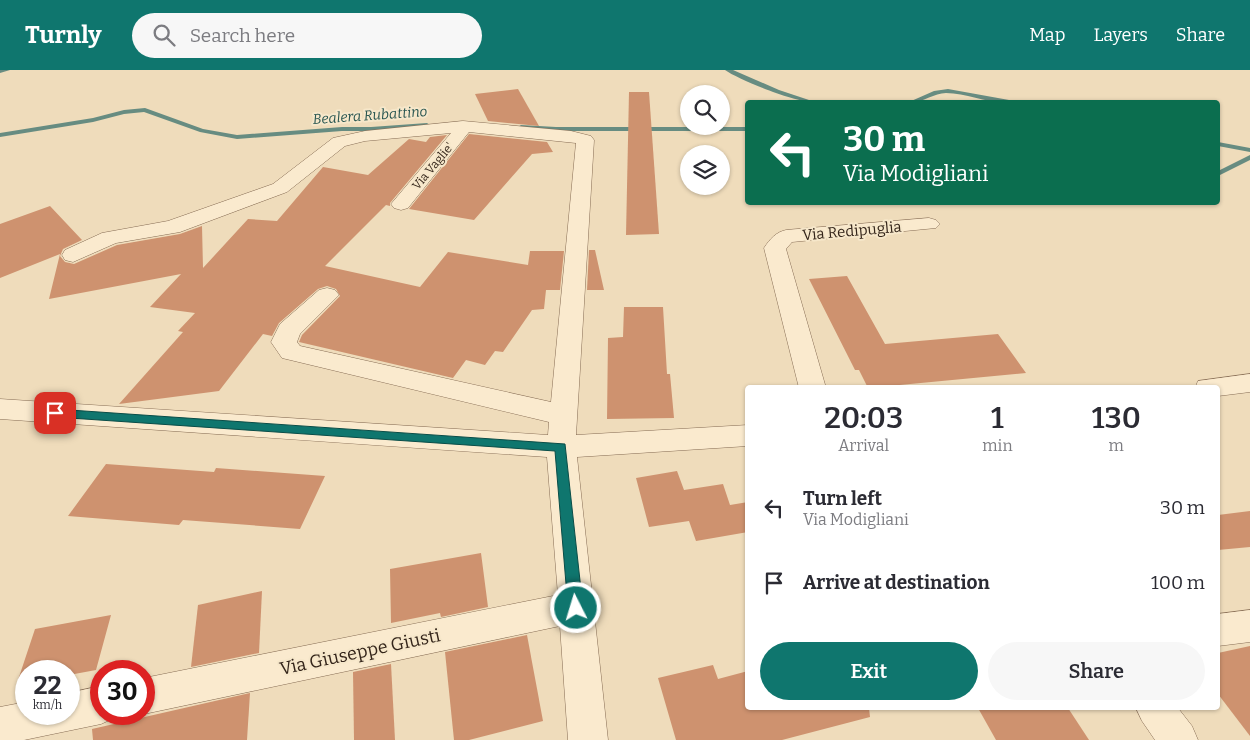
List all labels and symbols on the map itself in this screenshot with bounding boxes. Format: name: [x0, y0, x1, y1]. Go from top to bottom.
water label: Bealera Rubattino: [312, 103, 428, 128]
street label: Via Vaglie': [409, 140, 457, 192]
street label: Via Redipuglia: [802, 218, 902, 244]
pin: [34, 392, 76, 434]
position arrow: [549, 581, 601, 633]
street label: Via Giuseppe Giusti: [278, 624, 442, 680]
speed limit sign: 30: [90, 660, 155, 725]

